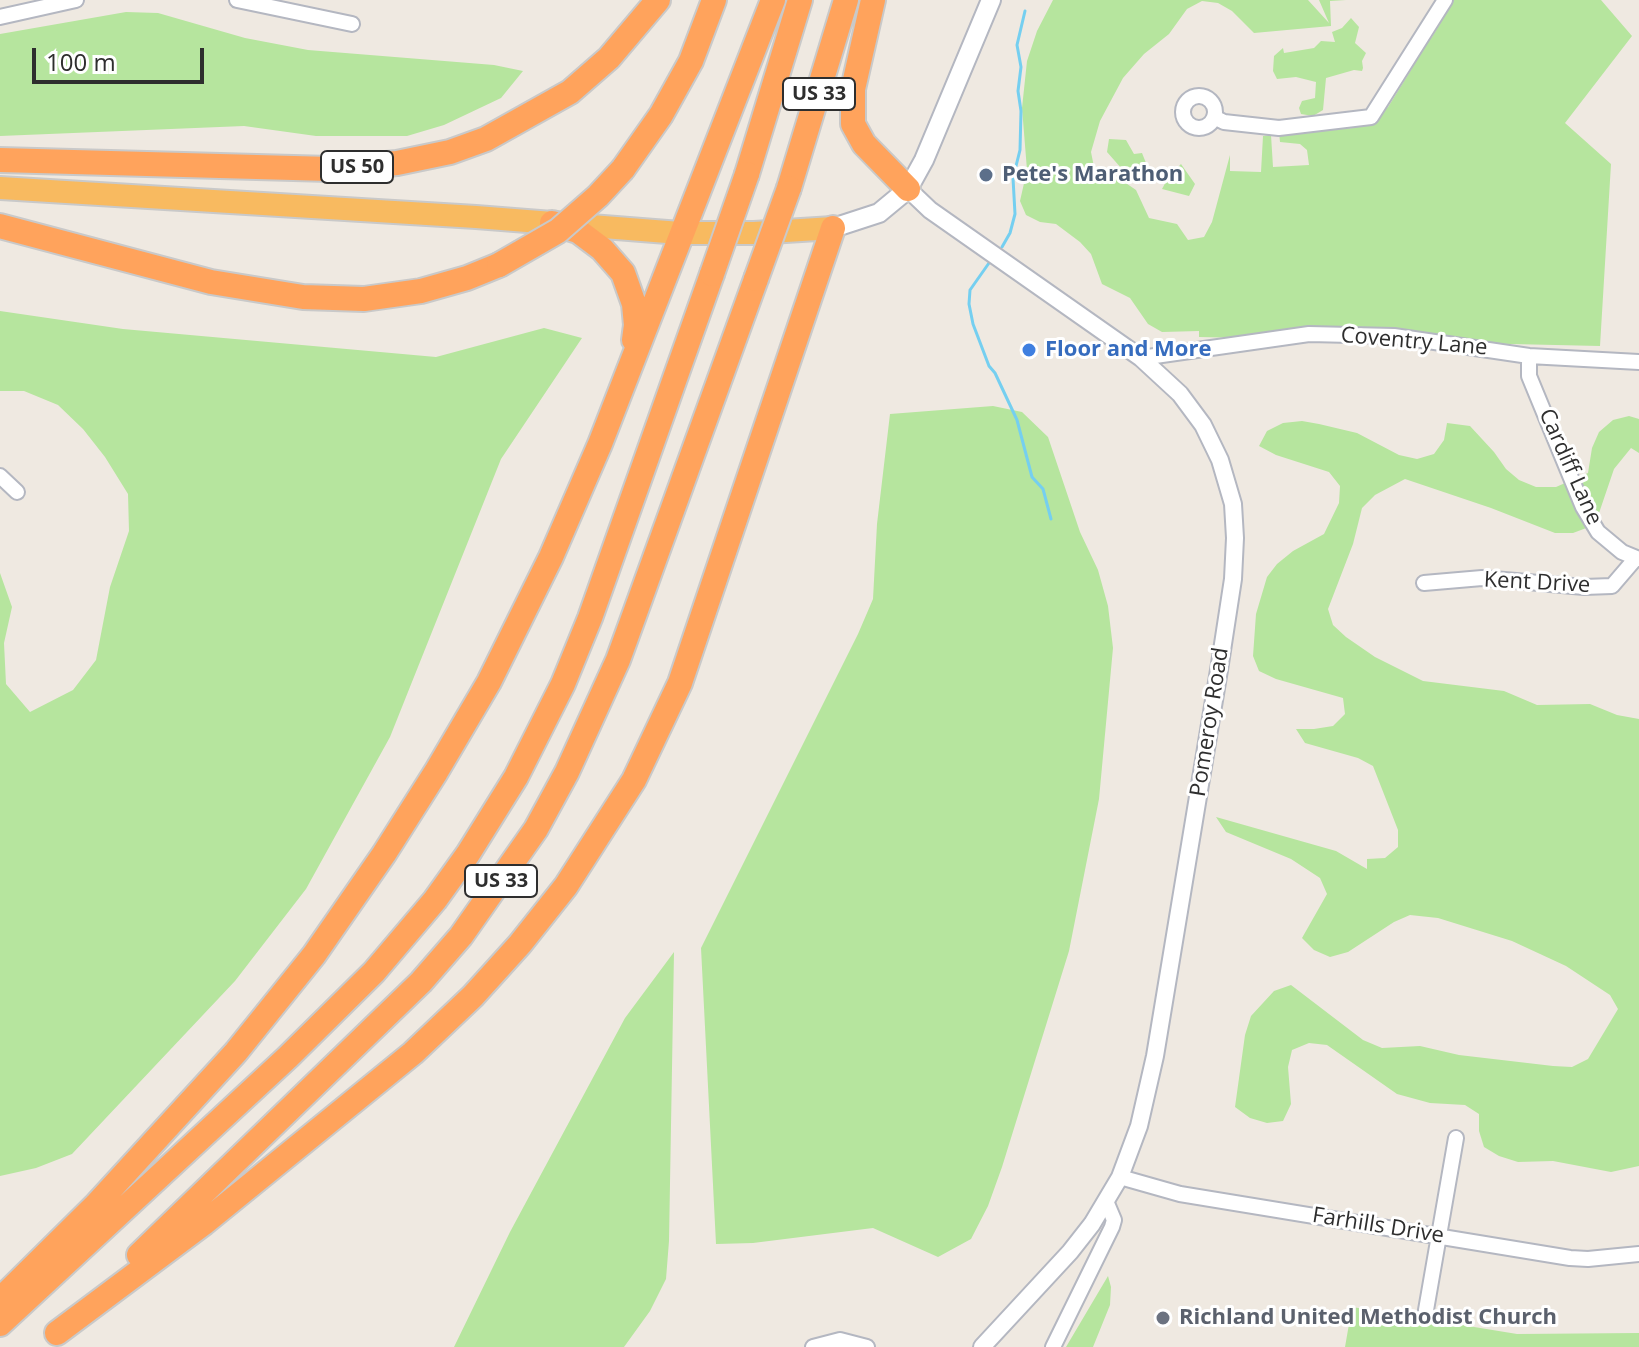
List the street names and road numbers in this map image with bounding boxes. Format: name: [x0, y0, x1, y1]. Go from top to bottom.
road number: US 33: [783, 78, 855, 110]
road number: US 50: [321, 151, 393, 183]
street label: Coventry Lane: [1340, 322, 1488, 362]
street label: Cardiff Lane: [1533, 405, 1607, 529]
street label: Kent Drive: [1483, 567, 1591, 599]
street label: Pomeroy Road: [1185, 646, 1235, 798]
road number: US 33: [465, 865, 537, 897]
street label: Farhills Drive: [1310, 1203, 1446, 1249]

